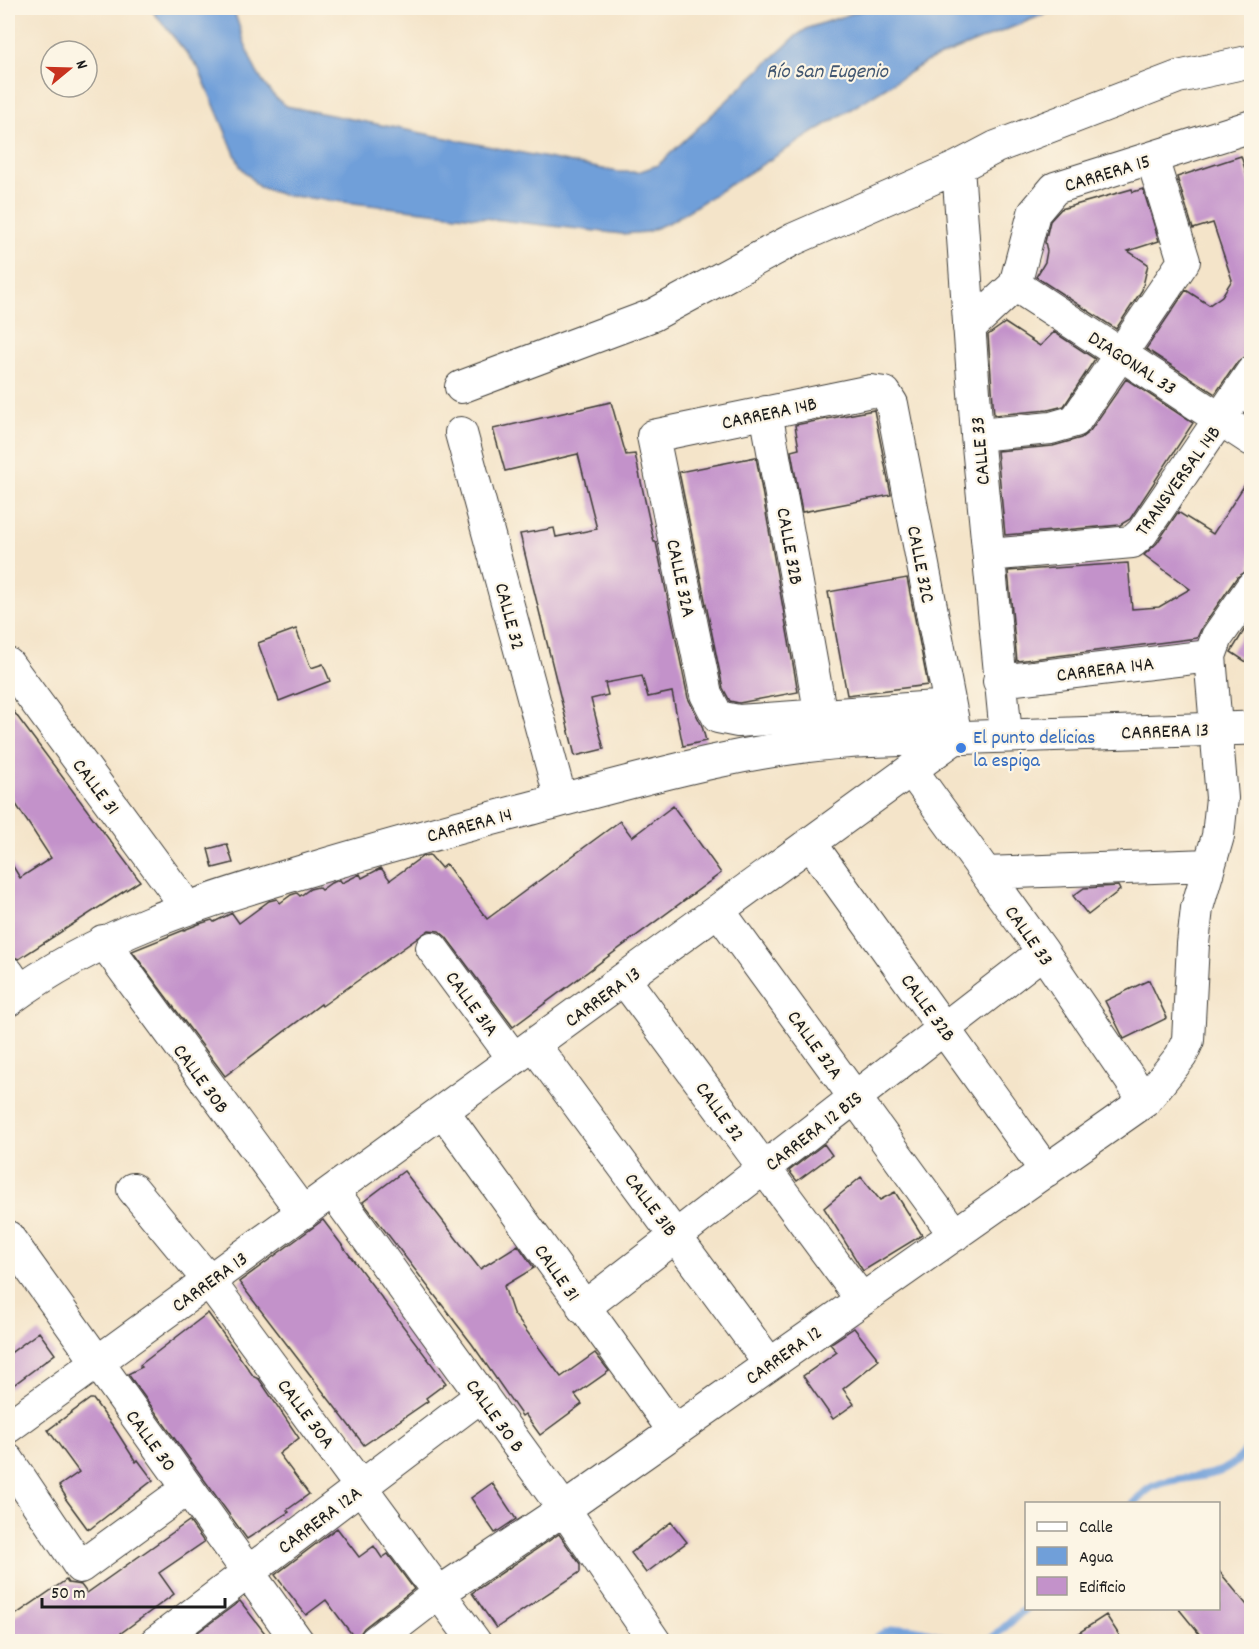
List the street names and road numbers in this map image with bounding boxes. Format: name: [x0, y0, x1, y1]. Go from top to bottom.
street label: CARRERA 15: [1062, 149, 1154, 201]
street label: DIAGONAL 33: [1082, 325, 1181, 404]
street label: CARRERA 14B: [719, 391, 820, 439]
street label: CALLE 33: [965, 415, 999, 486]
street label: TRANSVERSAL 14B: [1130, 421, 1229, 543]
street label: CALLE 32B: [767, 506, 809, 587]
street label: CALLE 32C: [898, 523, 940, 606]
street label: CALLE 32A: [657, 537, 701, 620]
street label: CALLE 32: [486, 580, 530, 653]
street label: CARRERA 14A: [1055, 651, 1156, 691]
street label: CARRERA 13: [1121, 717, 1210, 749]
street label: CALLE 31: [64, 754, 125, 822]
street label: CARRERA 14: [424, 802, 516, 852]
street label: CALLE 33: [996, 901, 1059, 973]
street label: CARRERA 13: [560, 961, 648, 1036]
street label: CALLE 31A: [437, 966, 504, 1043]
street label: CALLE 32B: [892, 969, 961, 1049]
street label: CALLE 32A: [779, 1005, 848, 1086]
street label: CALLE 30B: [165, 1039, 234, 1120]
street label: CALLE 32: [687, 1077, 750, 1149]
street label: CARRERA 12 BIS: [760, 1085, 869, 1179]
street label: CALLE 31B: [616, 1168, 683, 1244]
street label: CALLE 31: [526, 1239, 585, 1308]
street label: CARRERA 13: [167, 1246, 255, 1321]
street label: CARRERA 12: [741, 1320, 829, 1393]
street label: CALLE 30A: [269, 1374, 340, 1456]
street label: CALLE 30 B: [457, 1374, 530, 1459]
street label: CALLE 30: [117, 1405, 182, 1479]
street label: CARRERA 12A: [273, 1480, 369, 1562]

